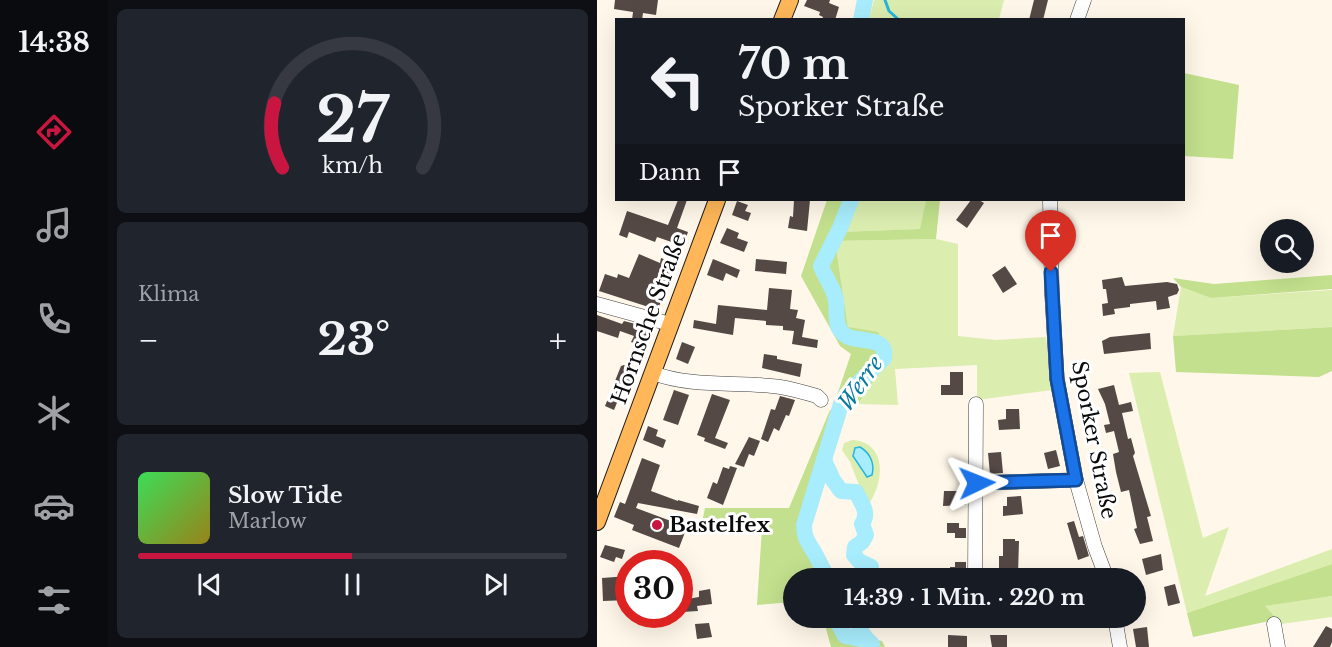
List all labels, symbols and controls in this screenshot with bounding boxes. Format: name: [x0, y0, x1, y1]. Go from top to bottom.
text: 14:38: [18, 26, 90, 59]
text: 70 m: [738, 38, 849, 90]
icon: left: [639, 42, 717, 120]
text: 27: [316, 81, 390, 159]
text: Sporker Straße: [738, 90, 944, 123]
icon: directions: [33, 111, 75, 153]
text: km/h: [322, 152, 383, 179]
icon: arrive: [713, 156, 746, 189]
text: Dann: [639, 159, 701, 186]
icon: music: [33, 204, 75, 246]
pin: [1025, 210, 1076, 272]
icon: arrive: [1034, 219, 1067, 252]
map controls: [1260, 219, 1314, 273]
button: search: [1260, 219, 1314, 273]
street label: Hornsche Straße: [606, 230, 692, 408]
text: Klima: [138, 282, 199, 306]
icon: phone: [33, 298, 75, 340]
text: 23°: [317, 311, 390, 367]
text: −: [138, 320, 159, 361]
text: +: [549, 320, 567, 361]
water label: Werre: [832, 351, 889, 416]
street label: Sporker Straße: [1066, 359, 1122, 521]
icon: climate: [33, 392, 75, 434]
position arrow: [945, 451, 1009, 515]
text: Slow Tide: [228, 482, 343, 509]
icon: car: [33, 485, 75, 527]
text: Marlow: [228, 509, 307, 533]
place label: Bastelfex: [669, 512, 770, 538]
marker: Bastelfex: [650, 518, 664, 532]
speed limit sign: 30: [615, 550, 693, 628]
icon: previous: [193, 568, 226, 601]
icon: pause: [336, 568, 369, 601]
icon: next: [479, 568, 512, 601]
icon: filters: [33, 579, 75, 621]
text: 14:39 · 1 Min. · 220 m: [844, 584, 1085, 611]

